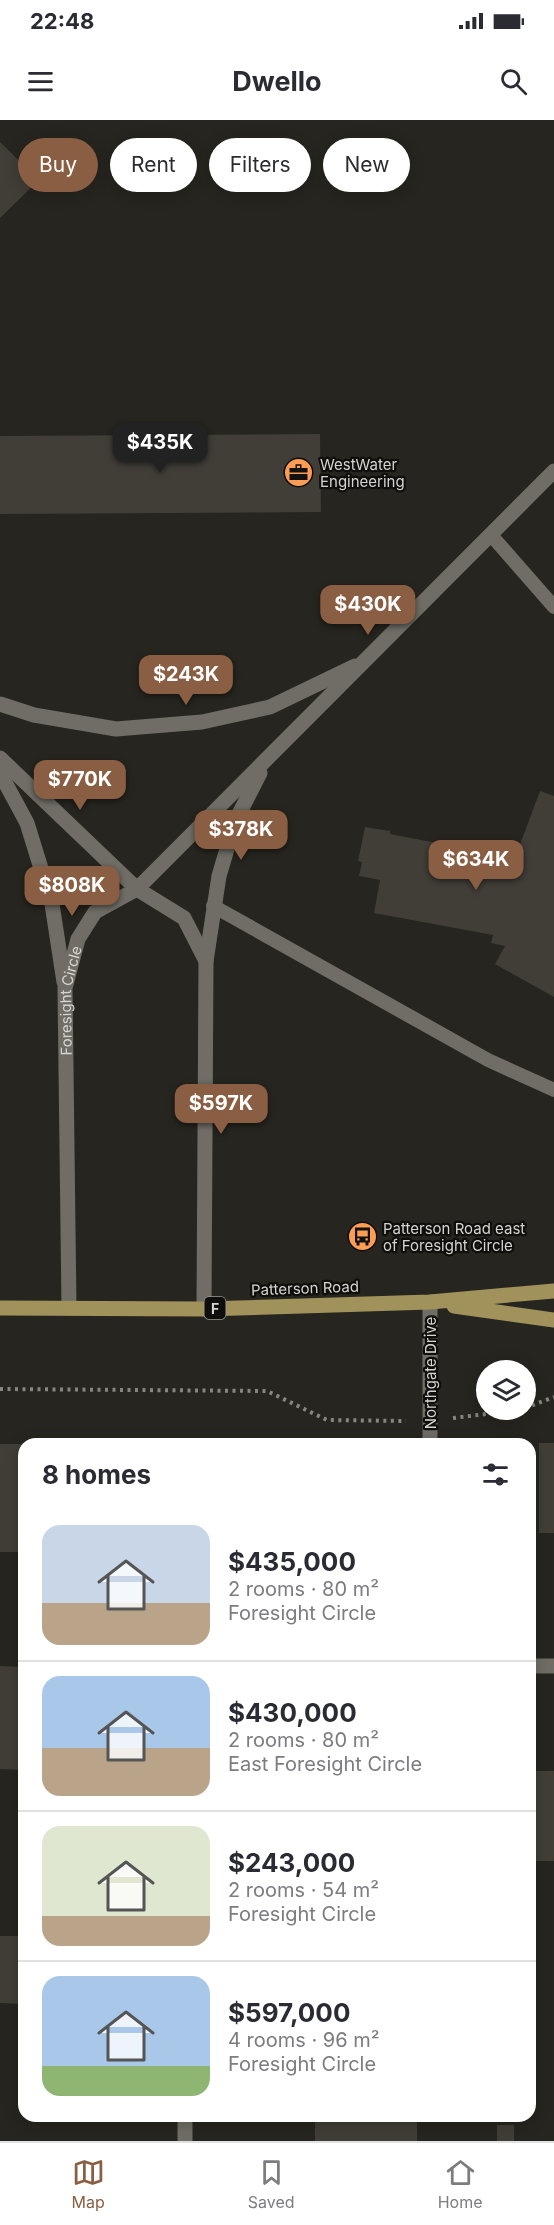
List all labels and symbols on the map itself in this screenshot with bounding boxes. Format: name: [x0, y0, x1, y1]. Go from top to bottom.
pin: $435K: [118, 423, 202, 474]
place label: WestWater Engineering: [320, 455, 405, 491]
office icon: WestWater Engineering: [283, 457, 315, 489]
pin: $430K: [326, 585, 410, 636]
pin: $243K: [144, 655, 228, 706]
pin: $770K: [38, 760, 122, 811]
pin: $378K: [199, 810, 283, 861]
pin: $634K: [434, 840, 518, 891]
pin: $808K: [30, 866, 114, 917]
street label: Foresight Circle: [55, 943, 85, 1056]
pin: $597K: [179, 1084, 263, 1135]
place label: Patterson Road east of Foresight Circle: [383, 1219, 525, 1255]
bus stop icon: Patterson Road east of Foresight Circle: [346, 1221, 378, 1253]
street label: Patterson Road: [251, 1277, 359, 1299]
road number: F: [204, 1297, 226, 1319]
street label: Northgate Drive: [421, 1317, 440, 1429]

